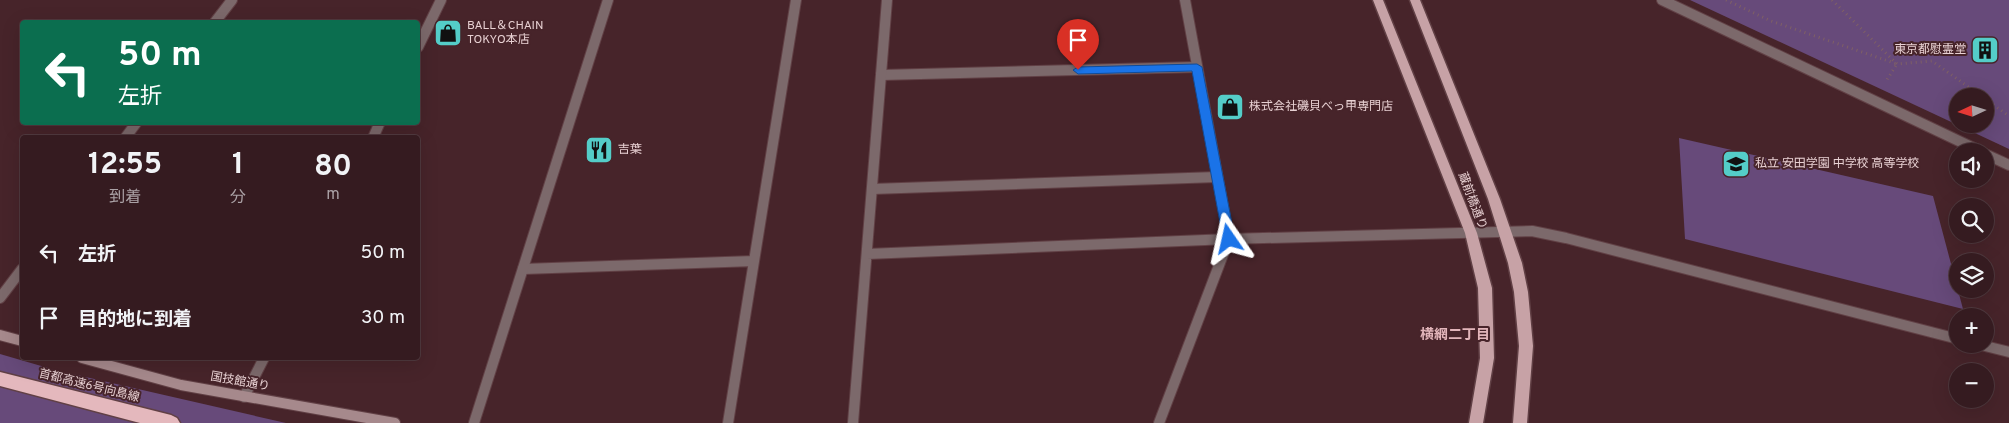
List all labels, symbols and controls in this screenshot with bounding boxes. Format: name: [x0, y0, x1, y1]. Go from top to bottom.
shop icon: BALL＆CHAIN TOKYO本店: [433, 18, 463, 48]
place label: BALL＆CHAIN TOKYO本店: [467, 18, 543, 48]
pin: [1057, 19, 1099, 70]
icon: arrive: [1064, 26, 1092, 54]
text: 50 m: [118, 34, 202, 78]
building icon: 東京都慰霊堂: [1970, 35, 2000, 65]
icon: left: [35, 40, 100, 105]
place label: 東京都慰霊堂: [1894, 42, 1966, 58]
text: 左折: [118, 84, 162, 111]
north arrow: [1949, 88, 1994, 132]
map controls: [1949, 88, 1994, 408]
shop icon: 株式会社磯貝べっ甲専門店: [1215, 92, 1245, 122]
place label: 株式会社磯貝べっ甲専門店: [1249, 99, 1393, 115]
restaurant icon: 吉葉: [584, 135, 614, 165]
place label: 吉葉: [618, 142, 642, 158]
button: sound: [1949, 143, 1994, 188]
text: 12:55: [88, 147, 162, 184]
text: 1: [232, 147, 244, 184]
text: 80: [314, 149, 352, 186]
school or university icon: 私立 安田学園 中学校 高等学校: [1721, 149, 1751, 179]
place label: 私立 安田学園 中学校 高等学校: [1755, 156, 1919, 172]
street label: 蔵前橋通り: [1454, 170, 1490, 232]
text: m: [326, 185, 340, 205]
text: 到着: [109, 188, 141, 208]
text: 分: [230, 188, 246, 208]
button: search: [1949, 198, 1994, 243]
position arrow: [1202, 212, 1254, 264]
icon: left: [35, 239, 63, 267]
text: 50 m: [360, 241, 405, 265]
text: 左折: [78, 243, 116, 267]
button: layers: [1949, 253, 1994, 298]
icon: arrive: [35, 304, 63, 332]
text: 30 m: [361, 306, 405, 330]
text: 目的地に到着: [78, 308, 192, 332]
button: +: [1949, 308, 1994, 353]
district label: 横網二丁目: [1420, 326, 1490, 344]
button: −: [1949, 363, 1994, 408]
street label: 首都高速6号向島線: [37, 366, 141, 406]
street label: 国技館通り: [209, 369, 271, 395]

